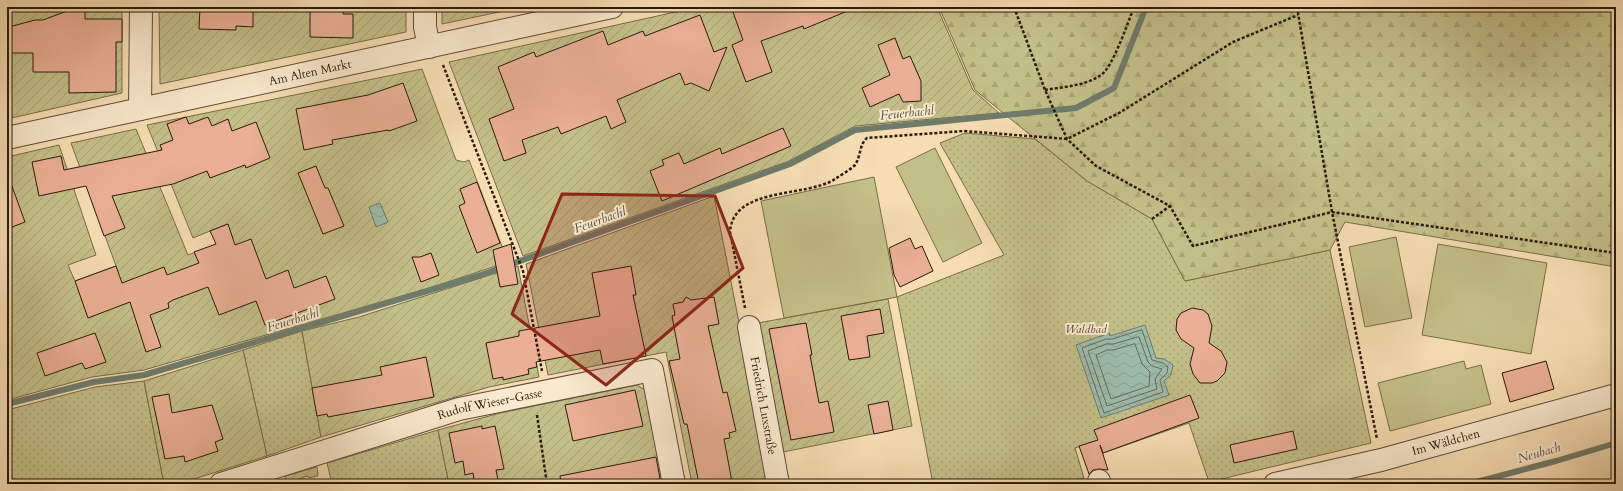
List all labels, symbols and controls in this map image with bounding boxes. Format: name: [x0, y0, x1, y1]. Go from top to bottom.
street label: Am Alten Markt: [267, 56, 353, 89]
water label: Feuerbachl: [879, 101, 935, 125]
water label: Feuerbachl: [572, 202, 629, 238]
water label: Feuerbachl: [265, 303, 322, 336]
park label: Waldbad: [1065, 321, 1108, 337]
street label: Friedrich Luxstraße: [747, 355, 780, 456]
street label: Rudolf Wieser-Gasse: [435, 384, 544, 423]
street label: Im Wäldchen: [1410, 425, 1482, 459]
water label: Neubach: [1515, 438, 1563, 468]

